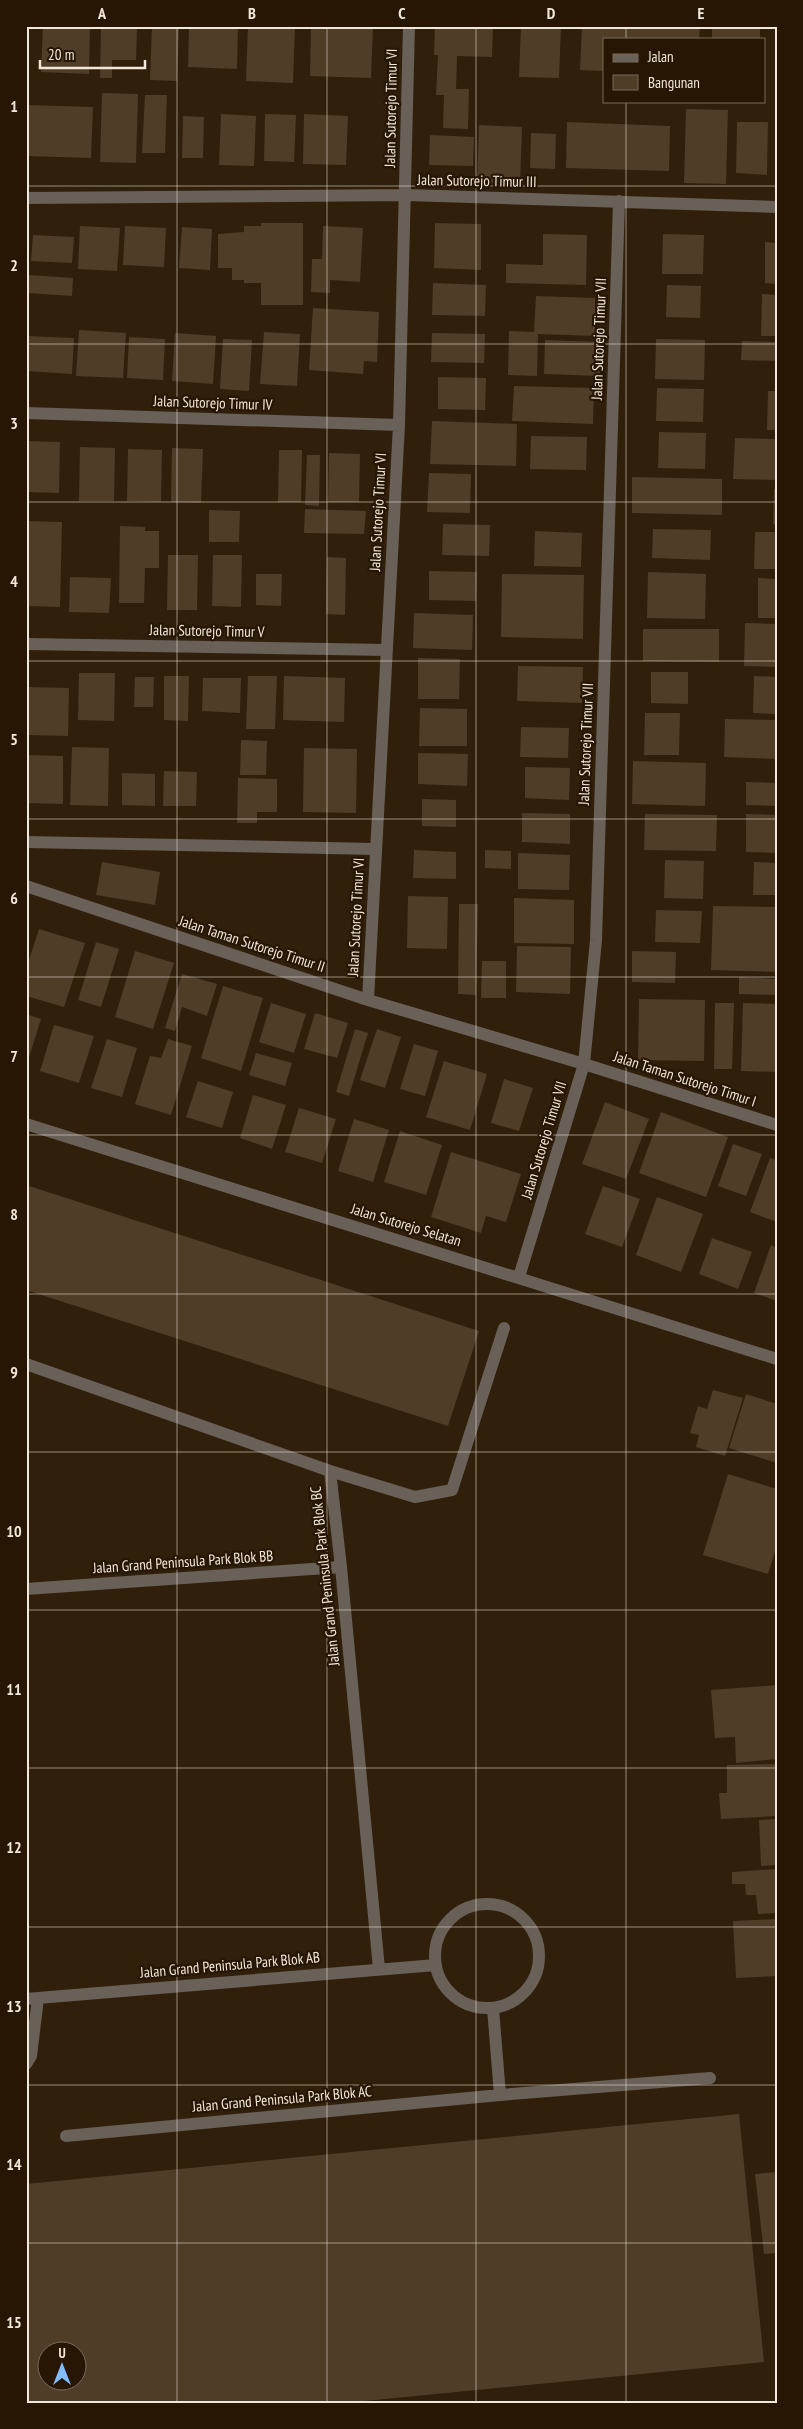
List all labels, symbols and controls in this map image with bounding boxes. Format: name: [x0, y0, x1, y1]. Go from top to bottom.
text: A: [97, 3, 107, 23]
text: B: [248, 3, 256, 23]
text: C: [398, 3, 406, 23]
text: D: [547, 3, 556, 23]
text: E: [698, 3, 705, 23]
scale bar: [40, 38, 145, 70]
legend: [603, 38, 766, 102]
text: 20 m: [48, 45, 74, 64]
text: Jalan: [647, 47, 674, 66]
street label: Jalan Sutorejo Timur VI: [380, 48, 401, 168]
text: Bangunan: [648, 73, 700, 92]
text: 1: [10, 96, 18, 116]
street label: Jalan Sutorejo Timur III: [416, 170, 537, 191]
text: 2: [10, 255, 18, 275]
street label: Jalan Sutorejo Timur VII: [587, 278, 610, 401]
street label: Jalan Sutorejo Timur IV: [152, 391, 273, 414]
text: 3: [10, 413, 18, 433]
street label: Jalan Sutorejo Timur VI: [365, 452, 390, 573]
text: 4: [10, 571, 18, 591]
street label: Jalan Sutorejo Timur V: [148, 620, 265, 641]
street label: Jalan Sutorejo Timur VII: [574, 683, 597, 806]
text: 5: [10, 729, 18, 749]
street label: Jalan Sutorejo Timur VI: [343, 857, 368, 978]
text: 6: [10, 888, 18, 908]
street label: Jalan Taman Sutorejo Timur II: [176, 911, 327, 976]
text: 7: [10, 1046, 18, 1066]
street label: Jalan Taman Sutorejo Timur I: [611, 1046, 759, 1111]
street label: Jalan Sutorejo Timur VII: [516, 1079, 570, 1202]
street label: Jalan Sutorejo Selatan: [348, 1198, 464, 1250]
text: 8: [10, 1204, 18, 1224]
text: 9: [10, 1362, 18, 1382]
street label: Jalan Grand Peninsula Park Blok BC: [306, 1485, 343, 1668]
text: 10: [6, 1521, 22, 1541]
street label: Jalan Grand Peninsula Park Blok BB: [91, 1546, 274, 1577]
text: 11: [6, 1679, 22, 1699]
text: 12: [6, 1837, 22, 1857]
street label: Jalan Grand Peninsula Park Blok AB: [138, 1947, 321, 1982]
text: 13: [6, 1996, 22, 2016]
street label: Jalan Grand Peninsula Park Blok AC: [191, 2081, 373, 2116]
text: 14: [6, 2154, 22, 2174]
text: 15: [6, 2312, 22, 2332]
north arrow: [38, 2342, 88, 2392]
text: U: [58, 2344, 66, 2362]

